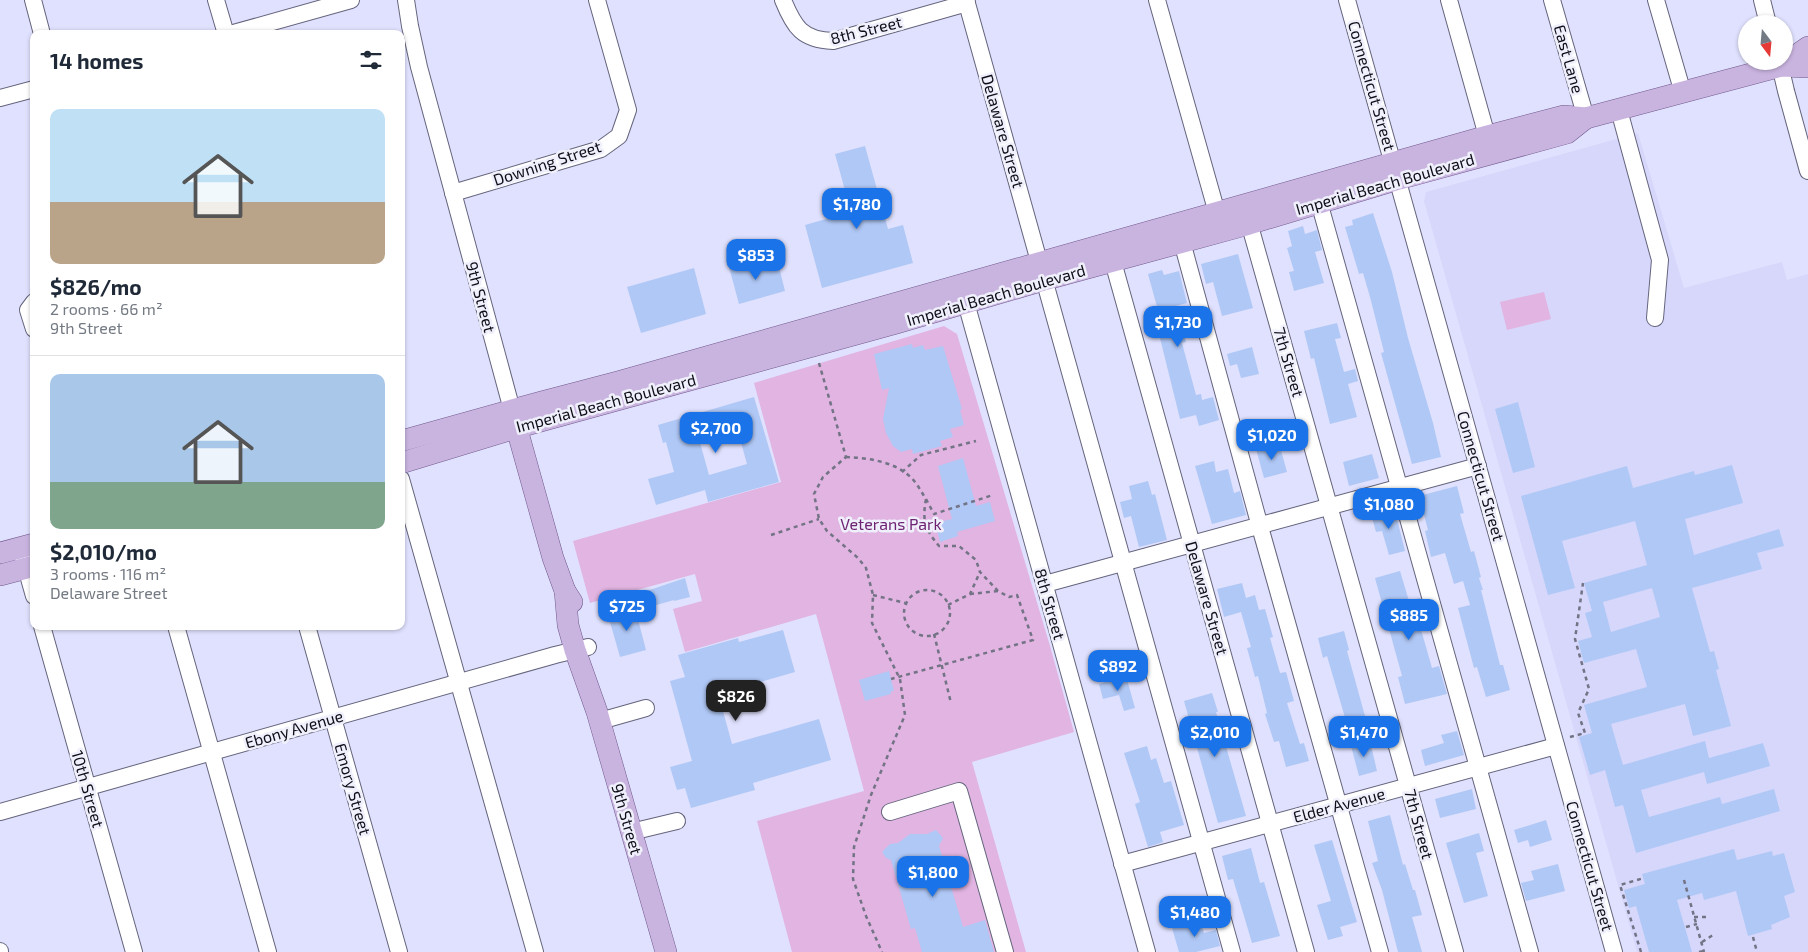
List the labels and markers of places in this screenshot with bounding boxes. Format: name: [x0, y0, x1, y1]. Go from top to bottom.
pin: $1,780: [816, 188, 898, 230]
pin: $853: [726, 238, 786, 281]
pin: $1,730: [1137, 306, 1219, 348]
pin: $2,700: [675, 412, 757, 454]
pin: $1,020: [1231, 418, 1313, 461]
pin: $1,080: [1348, 488, 1430, 530]
pin: $725: [597, 590, 657, 632]
pin: $885: [1379, 598, 1439, 641]
pin: $892: [1088, 650, 1148, 692]
pin: $826: [706, 680, 766, 722]
pin: $2,010: [1174, 716, 1256, 758]
pin: $1,470: [1323, 716, 1405, 758]
pin: $1,800: [892, 856, 974, 898]
pin: $1,480: [1154, 896, 1236, 938]

